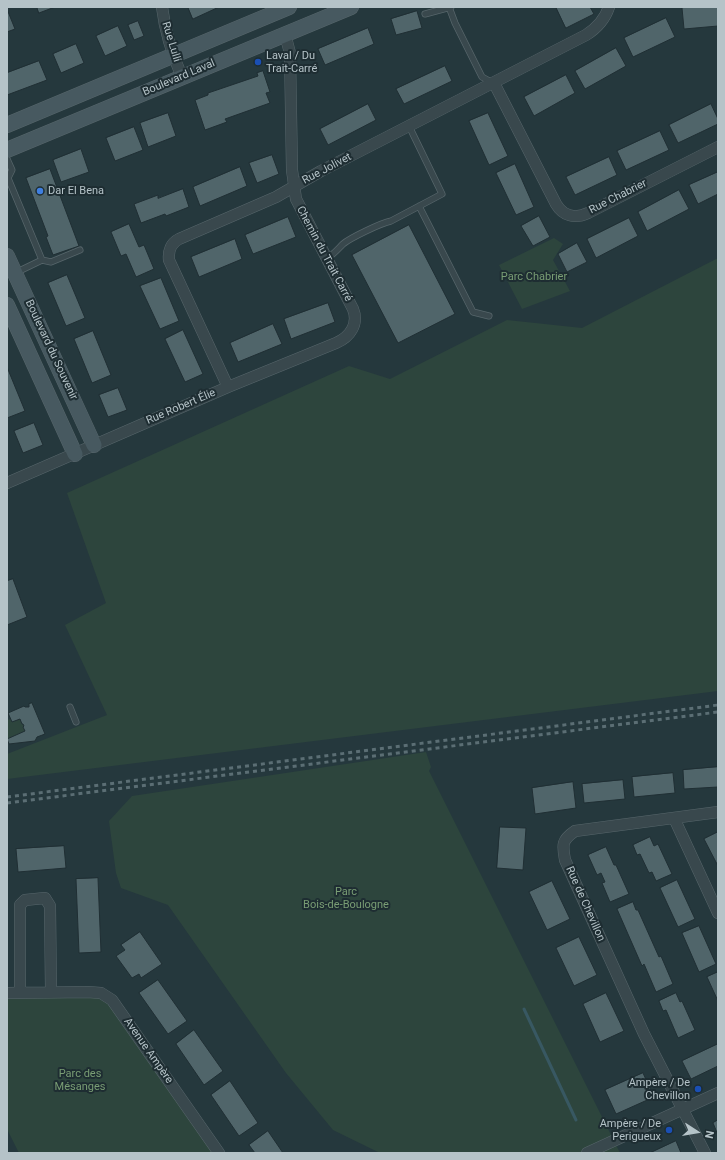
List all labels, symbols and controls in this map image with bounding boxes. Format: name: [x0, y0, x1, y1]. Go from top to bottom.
street label: Rue Lulli: [159, 20, 183, 64]
place label: Laval / Du Trait-Carré: [266, 49, 317, 75]
street label: Boulevard Laval: [141, 57, 217, 99]
marker: Laval / Du Trait-Carré: [253, 57, 263, 67]
street label: Rue Jolivet: [300, 151, 354, 187]
street label: Rue Chabrier: [587, 177, 649, 217]
place label: Dar El Bena: [48, 184, 104, 198]
marker: Dar El Bena: [35, 186, 45, 196]
street label: Chemin du Trait Carré: [293, 204, 355, 304]
park label: Parc Chabrier: [501, 270, 567, 284]
street label: Boulevard du Souvenir: [22, 298, 80, 402]
street label: Rue Robert Élie: [144, 386, 218, 428]
street label: Rue de Chevillon: [563, 864, 607, 944]
park label: Parc Bois-de-Boulogne: [303, 885, 389, 911]
street label: Avenue Ampère: [121, 1016, 175, 1086]
park label: Parc des Mésanges: [55, 1067, 105, 1093]
place label: Ampère / De Chevillon: [629, 1076, 690, 1102]
marker: Ampère / De Chevillon: [693, 1084, 703, 1094]
north arrow: [677, 1112, 717, 1152]
place label: Ampère / De Perigueux: [600, 1117, 661, 1143]
marker: Ampère / De Perigueux: [664, 1125, 674, 1135]
text: N: [702, 1129, 716, 1140]

